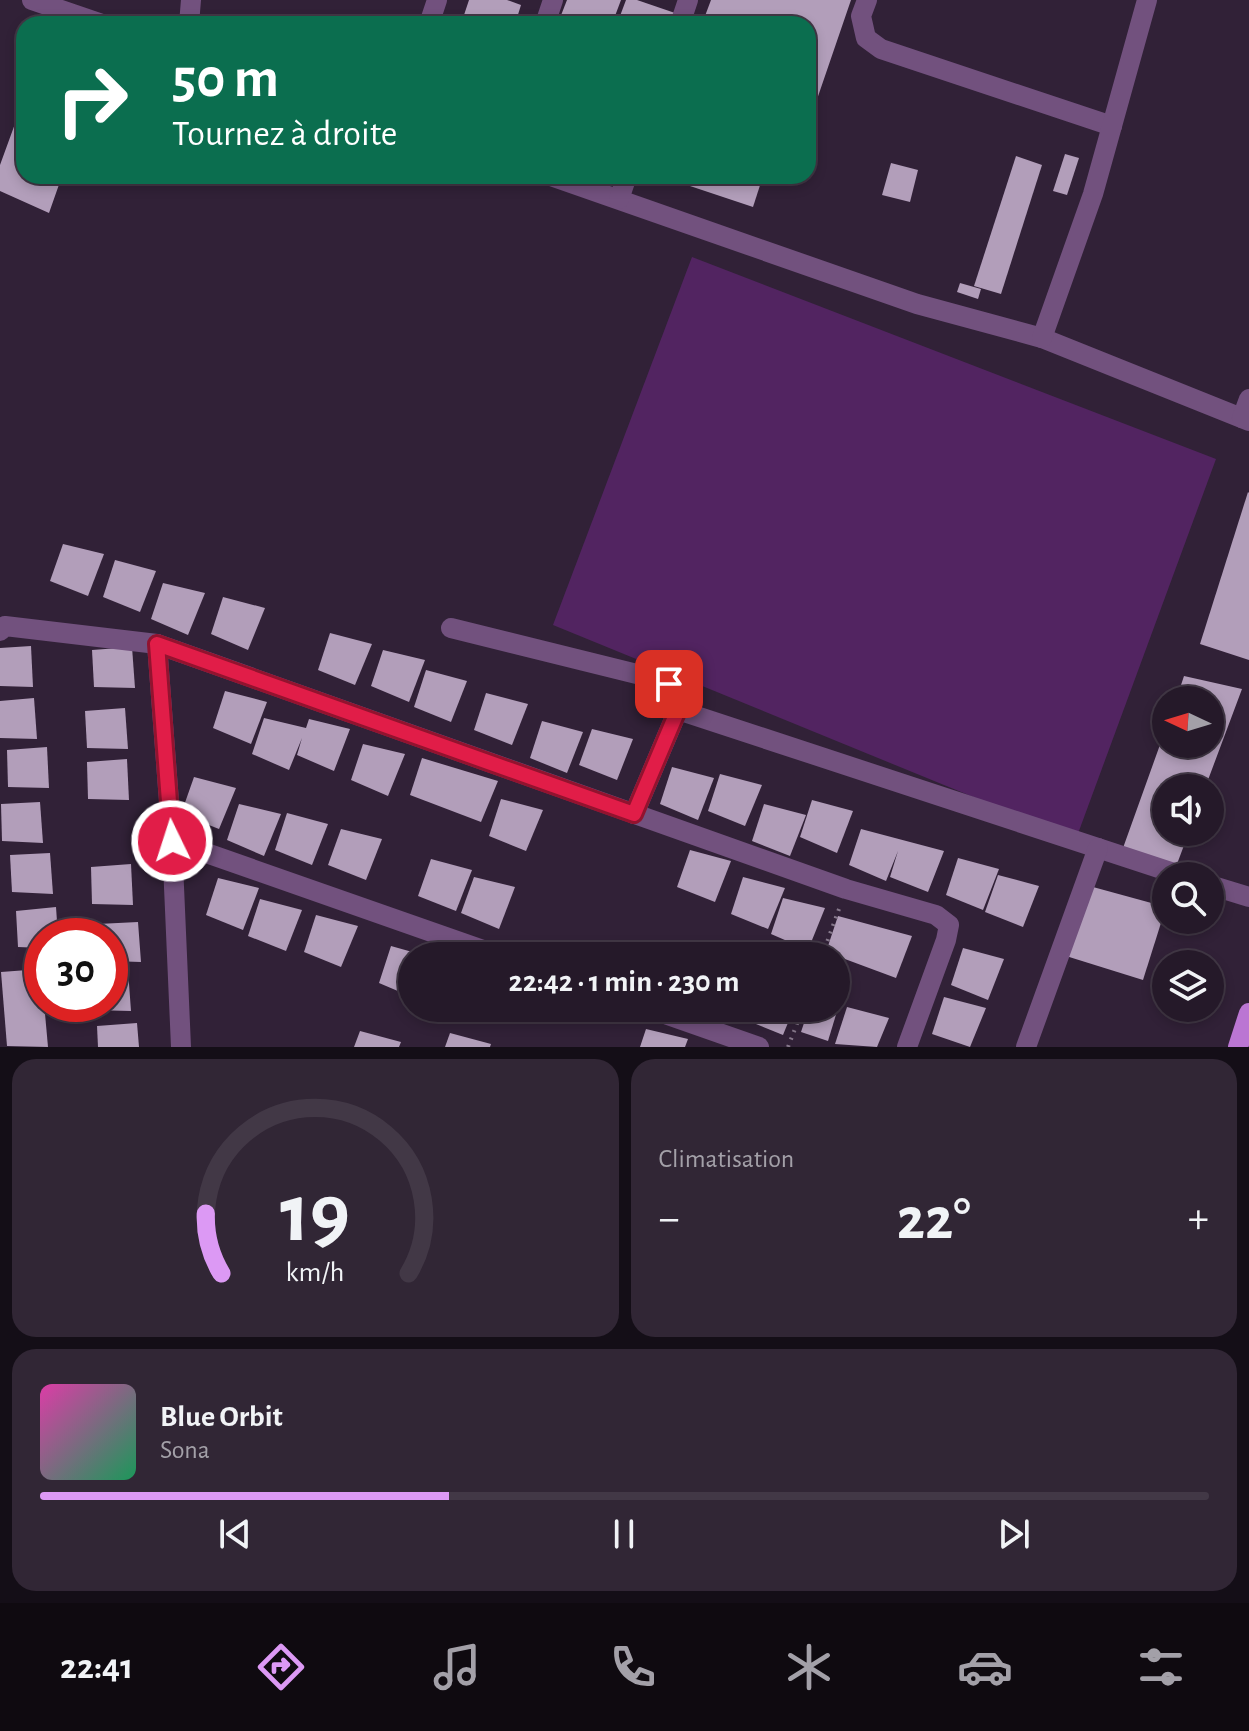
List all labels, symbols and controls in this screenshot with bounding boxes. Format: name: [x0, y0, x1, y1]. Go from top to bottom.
icon: right: [40, 48, 144, 152]
text: 50 m: [172, 51, 279, 107]
text: Tournez à droite: [172, 116, 397, 152]
pin: [635, 650, 703, 718]
icon: arrive: [647, 662, 691, 706]
north arrow: [1152, 686, 1224, 758]
map controls: [1152, 686, 1224, 1022]
button: sound: [1152, 774, 1224, 846]
position arrow: [130, 799, 214, 883]
button: search: [1152, 862, 1224, 934]
speed limit sign: 30: [24, 918, 128, 1022]
button: layers: [1152, 950, 1224, 1022]
text: 22:42 · 1 min · 230 m: [509, 967, 739, 997]
text: Climatisation: [659, 1146, 794, 1172]
text: 19: [280, 1173, 350, 1257]
text: 22°: [897, 1190, 971, 1250]
text: −: [659, 1197, 680, 1241]
text: +: [1188, 1197, 1209, 1241]
text: km/h: [286, 1258, 345, 1287]
text: Blue Orbit: [160, 1402, 283, 1432]
text: Sona: [160, 1437, 210, 1463]
icon: previous: [213, 1512, 257, 1556]
icon: pause: [602, 1512, 646, 1556]
icon: next: [992, 1512, 1036, 1556]
icon: directions: [253, 1639, 309, 1695]
icon: music: [429, 1639, 485, 1695]
icon: phone: [605, 1639, 661, 1695]
icon: climate: [781, 1639, 837, 1695]
icon: car: [957, 1639, 1013, 1695]
icon: filters: [1133, 1639, 1189, 1695]
text: 22:41: [60, 1649, 133, 1685]

